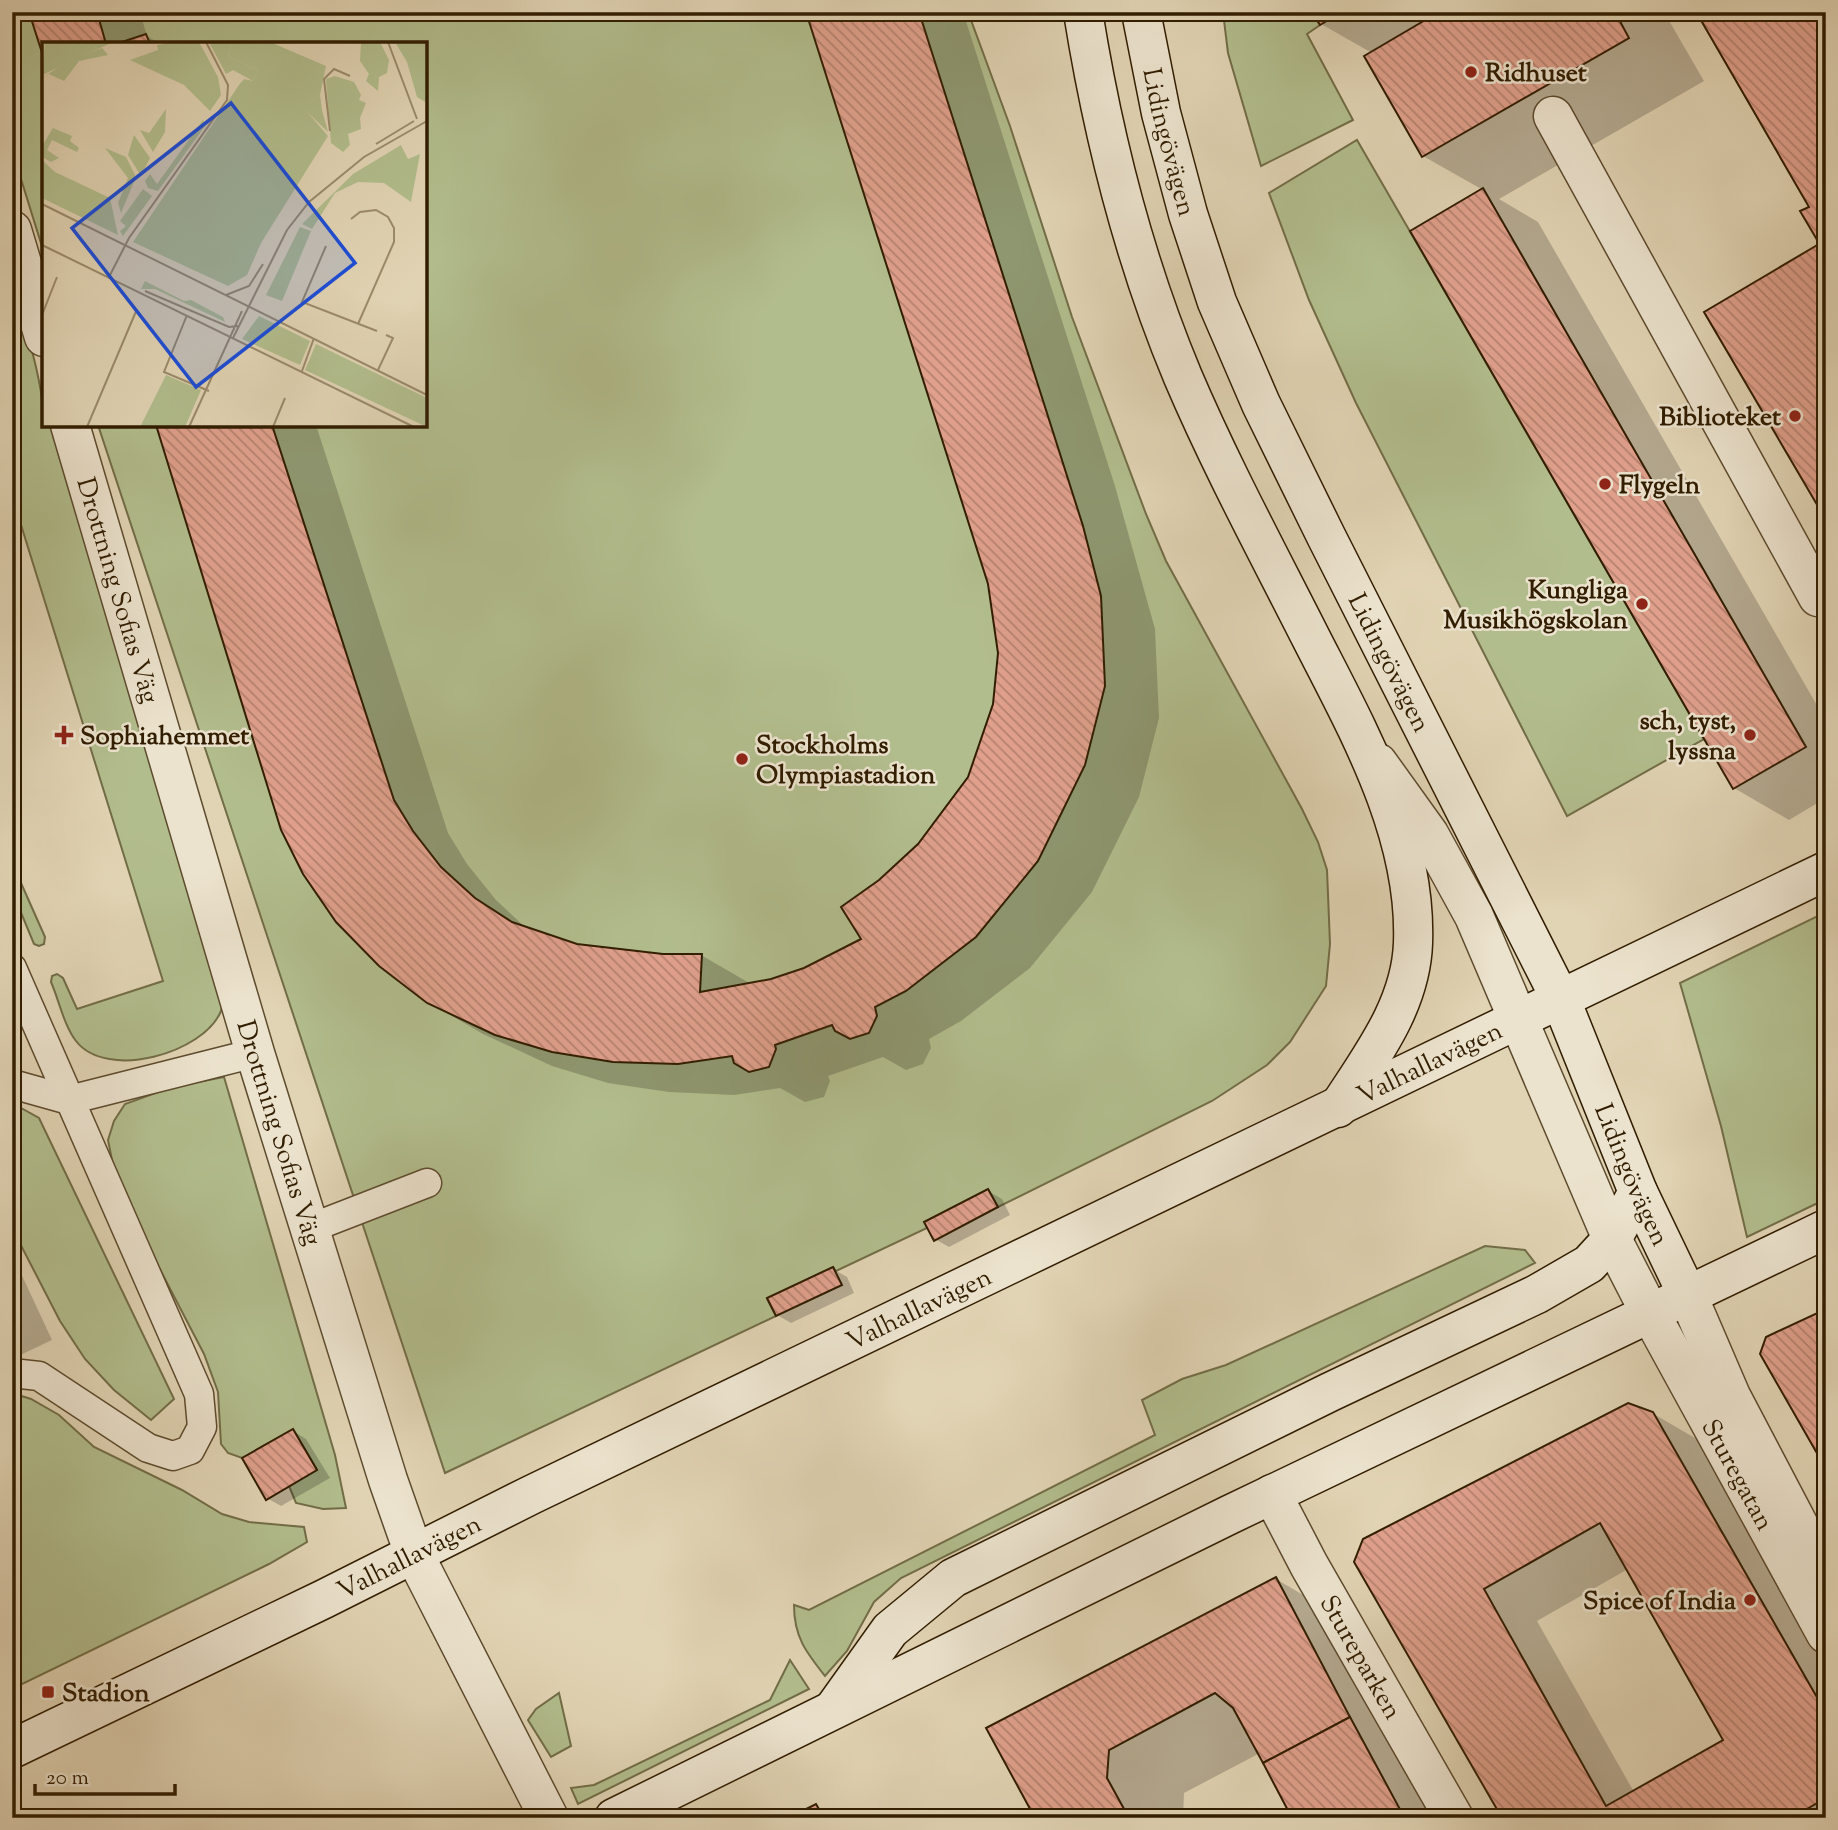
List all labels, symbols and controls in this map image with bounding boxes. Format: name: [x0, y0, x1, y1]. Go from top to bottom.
inset map: [42, 42, 427, 427]
place label: Ridhuset: [1485, 56, 1587, 93]
marker: Ridhuset: [1463, 64, 1479, 80]
street label: Lidingövägen: [1132, 65, 1204, 221]
place label: Biblioteket: [1659, 400, 1781, 437]
marker: Biblioteket: [1787, 408, 1803, 424]
place label: Flygeln: [1619, 468, 1701, 505]
street label: Drottning Sofias Väg: [65, 473, 167, 708]
marker: Flygeln: [1597, 476, 1613, 492]
place label: Kungliga Musikhögskolan: [1443, 573, 1629, 640]
street label: Lidingövägen: [1337, 588, 1438, 739]
marker: Kungliga Musikhögskolan: [1634, 596, 1650, 612]
place label: sch, tyst, lyssna: [1639, 704, 1736, 771]
place label: Sophiahemmet: [80, 719, 249, 756]
marker: Sophiahemmet: [54, 725, 74, 745]
marker: sch, tyst, lyssna: [1742, 727, 1758, 743]
place label: Stockholms Olympiastadion: [756, 728, 936, 795]
marker: Stockholms Olympiastadion: [734, 751, 750, 767]
street label: Valhallavägen: [1351, 1014, 1509, 1115]
street label: Drottning Sofias Väg: [225, 1016, 330, 1250]
street label: Lidingövägen: [1583, 1099, 1677, 1253]
street label: Valhallavägen: [841, 1260, 999, 1361]
street label: Sturegatan: [1691, 1413, 1782, 1538]
street label: Valhallavägen: [331, 1507, 488, 1611]
place label: Spice of India: [1583, 1584, 1736, 1621]
street label: Stureparken: [1309, 1589, 1410, 1727]
marker: Spice of India: [1742, 1592, 1758, 1608]
place label: Stadion: [62, 1676, 150, 1713]
marker: Stadion: [40, 1684, 56, 1700]
scale bar: [35, 1753, 175, 1797]
text: 20 m: [46, 1764, 89, 1794]

